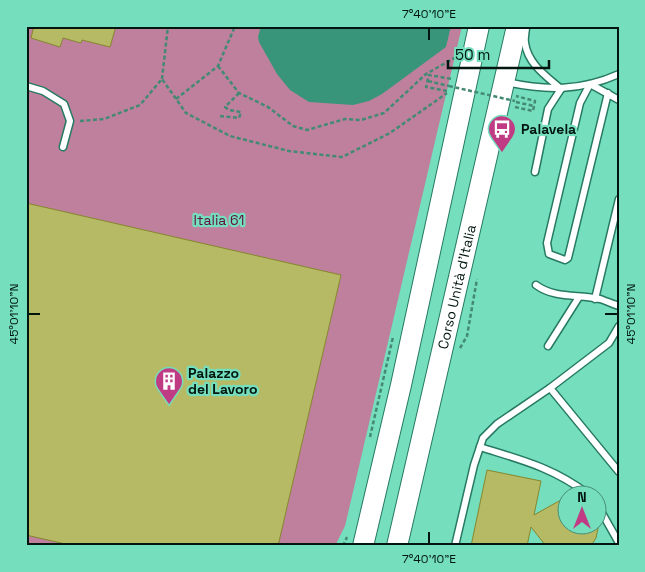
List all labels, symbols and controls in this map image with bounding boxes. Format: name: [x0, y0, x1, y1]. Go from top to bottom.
text: 7°40'10"E: [402, 6, 456, 22]
scale bar: [448, 38, 549, 70]
text: 50 m: [455, 45, 490, 64]
bus stop icon: Palavela: [487, 114, 517, 153]
place label: Palavela: [521, 120, 576, 138]
park label: Italia 61: [194, 211, 244, 229]
street label: Corso Unità d'Italia: [434, 223, 480, 351]
text: 45°01'10"N: [6, 284, 22, 344]
text: 45°01'10"N: [623, 284, 639, 344]
place label: Palazzo del Lavoro: [188, 364, 257, 398]
building icon: Palazzo del Lavoro: [154, 366, 184, 405]
north arrow: [558, 484, 608, 534]
text: N: [577, 488, 587, 506]
text: 7°40'10"E: [402, 551, 456, 567]

